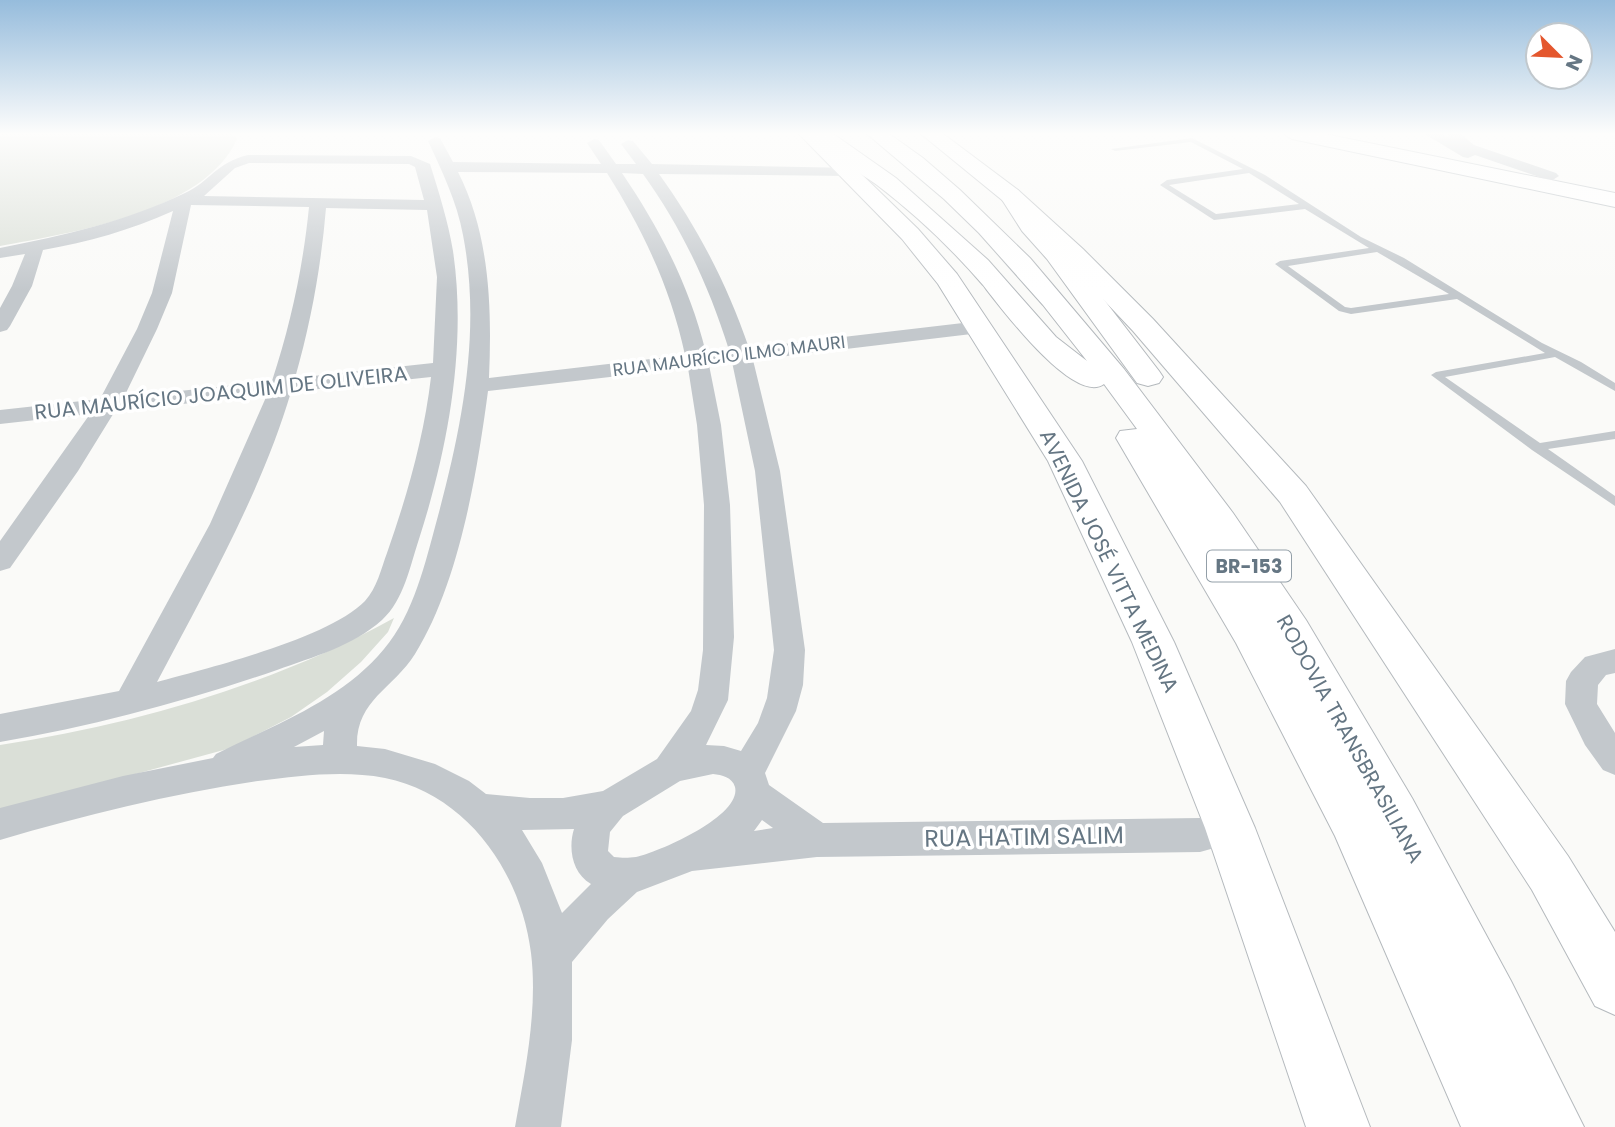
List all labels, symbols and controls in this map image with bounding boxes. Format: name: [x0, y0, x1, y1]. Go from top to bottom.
north arrow: [1524, 21, 1594, 91]
text: N: [1559, 51, 1589, 75]
street label: RUA MAURÍCIO ILMO MAURI: [611, 329, 847, 382]
street label: RUA MAURÍCIO JOAQUIM DE OLIVEIRA: [33, 358, 409, 427]
street label: AVENIDA JOSÉ VITTA MEDINA: [1033, 424, 1186, 697]
road number: BR-153: [1207, 551, 1291, 582]
street label: RODOVIA TRANSBRASILIANA: [1270, 609, 1431, 868]
street label: RUA HATIM SALIM: [924, 818, 1124, 855]

